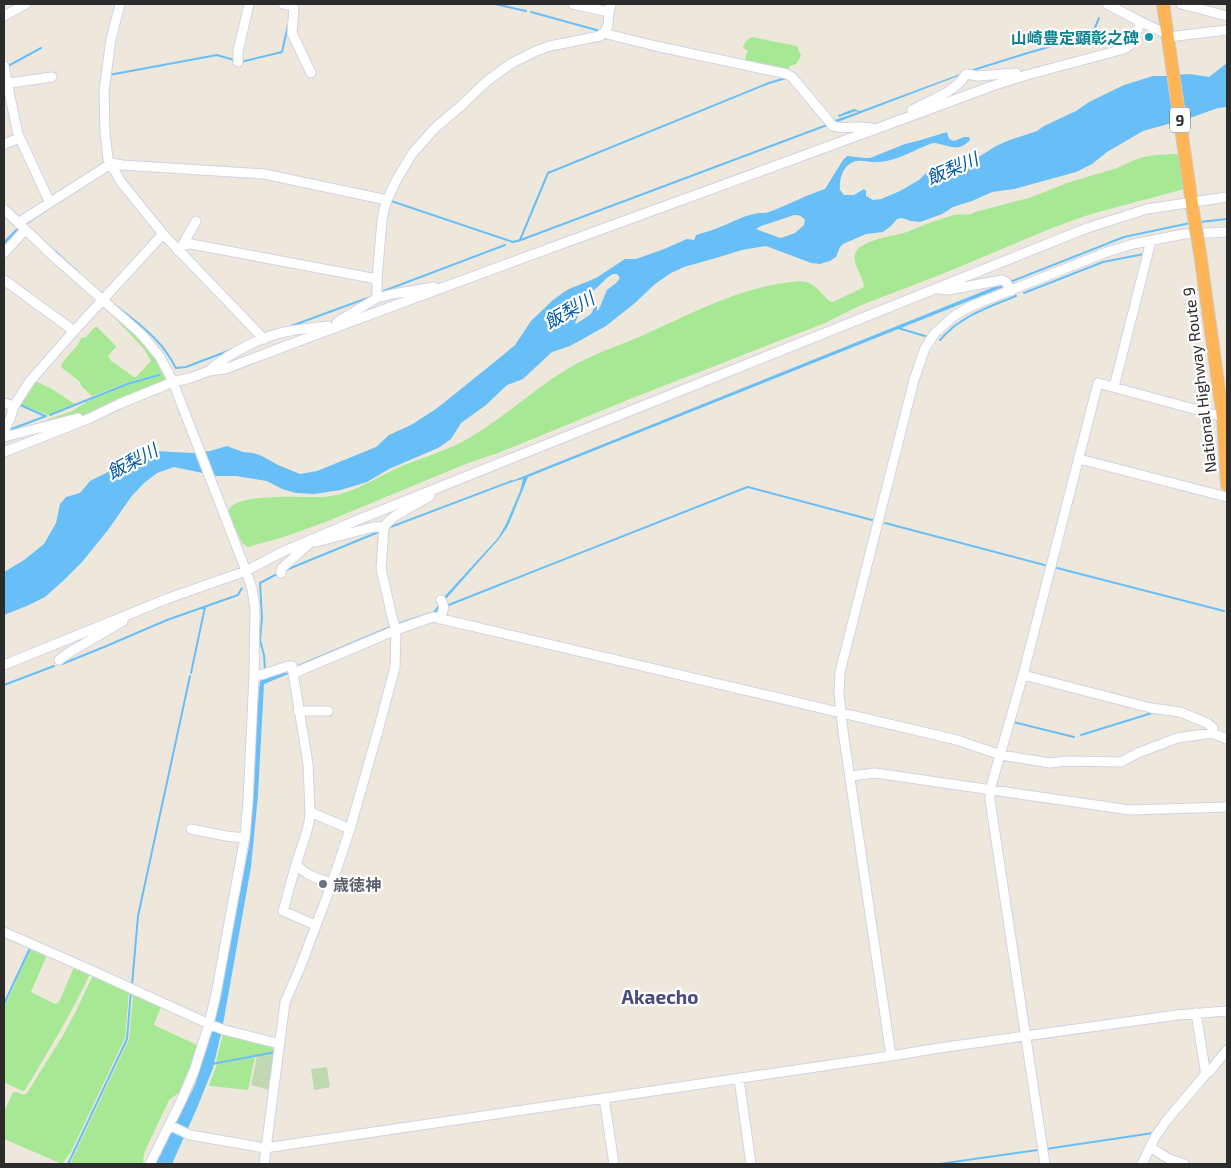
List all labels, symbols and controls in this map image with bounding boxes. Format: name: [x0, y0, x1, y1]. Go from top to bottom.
place label: 山崎豊定顕彰之碑: [1011, 28, 1139, 47]
marker: 山崎豊定顕彰之碑: [1143, 31, 1155, 43]
road number: 9: [1170, 108, 1190, 132]
water label: 飯梨川: [923, 147, 983, 189]
water label: 飯梨川: [540, 286, 600, 333]
street label: National Highway Route 9: [1178, 286, 1220, 474]
water label: 飯梨川: [103, 438, 163, 483]
place label: 歳徳神: [333, 875, 381, 894]
marker: 歳徳神: [317, 878, 329, 890]
district label: Akaecho: [622, 985, 698, 1008]

